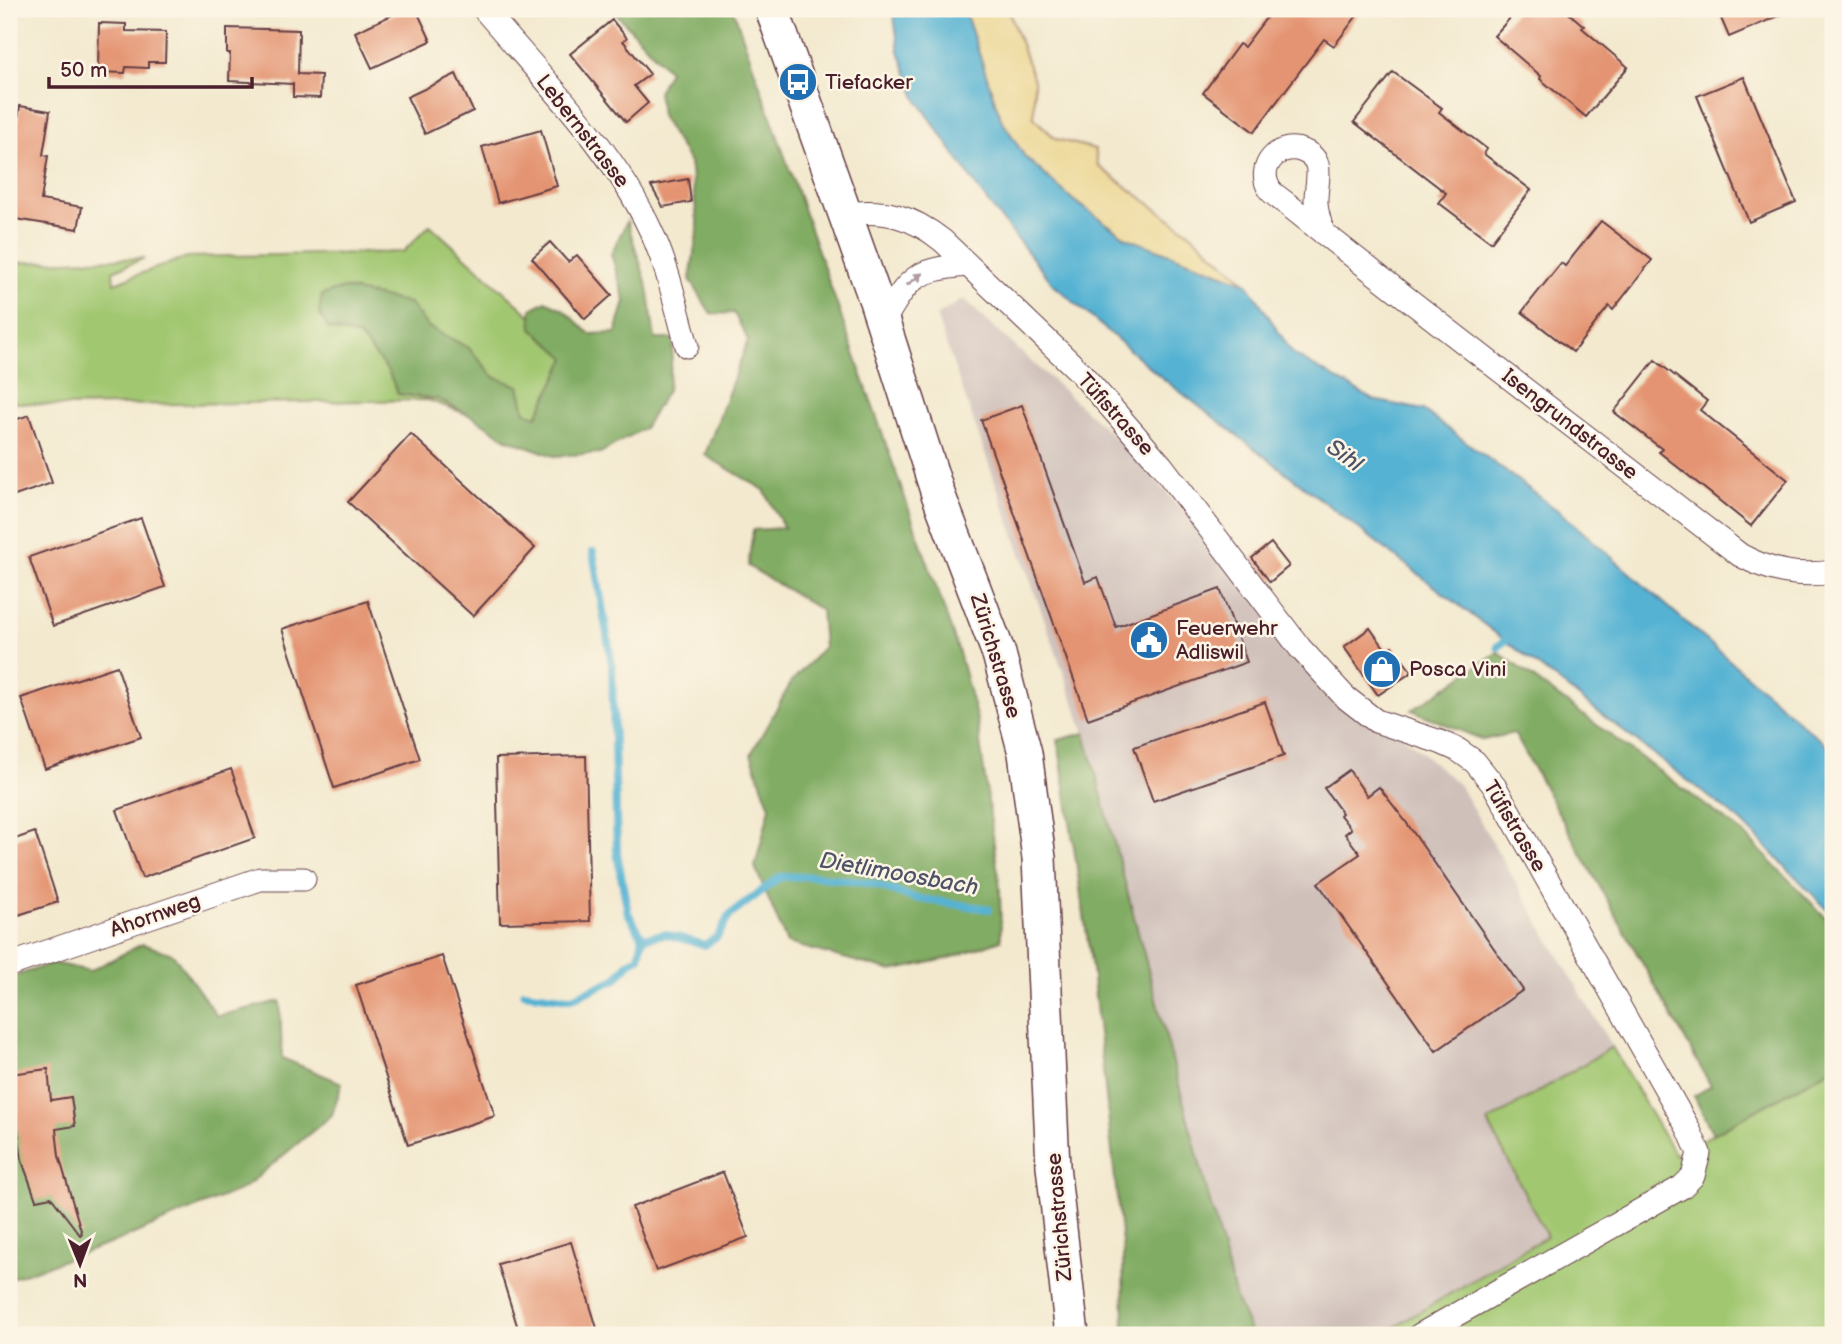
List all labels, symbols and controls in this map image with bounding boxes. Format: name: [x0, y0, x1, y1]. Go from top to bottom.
scale bar: [49, 46, 252, 90]
text: 50 m: [60, 58, 107, 83]
bus stop icon: Tiefacker: [777, 61, 819, 103]
street label: Lebernstrasse: [531, 70, 635, 193]
place label: Tiefacker: [825, 70, 913, 95]
one-way arrow: [906, 272, 925, 286]
street label: Isengrundstrasse: [1497, 364, 1643, 485]
street label: Tüfistrasse: [1072, 368, 1159, 461]
water label: Sihl: [1321, 433, 1368, 479]
street label: Zürichstrasse: [964, 590, 1026, 721]
place label: Feuerwehr Adliswil: [1176, 616, 1278, 665]
public building icon: Feuerwehr Adliswil: [1128, 619, 1170, 661]
shop icon: Posca Vini: [1361, 648, 1403, 690]
place label: Posca Vini: [1409, 657, 1506, 682]
street label: Tüfistrasse: [1478, 776, 1552, 877]
water label: Dietlimoosbach: [817, 846, 981, 902]
street label: Ahornweg: [107, 888, 204, 943]
street label: Zürichstrasse: [1041, 1152, 1078, 1283]
north arrow: [46, 1228, 116, 1298]
text: N: [73, 1268, 88, 1291]

